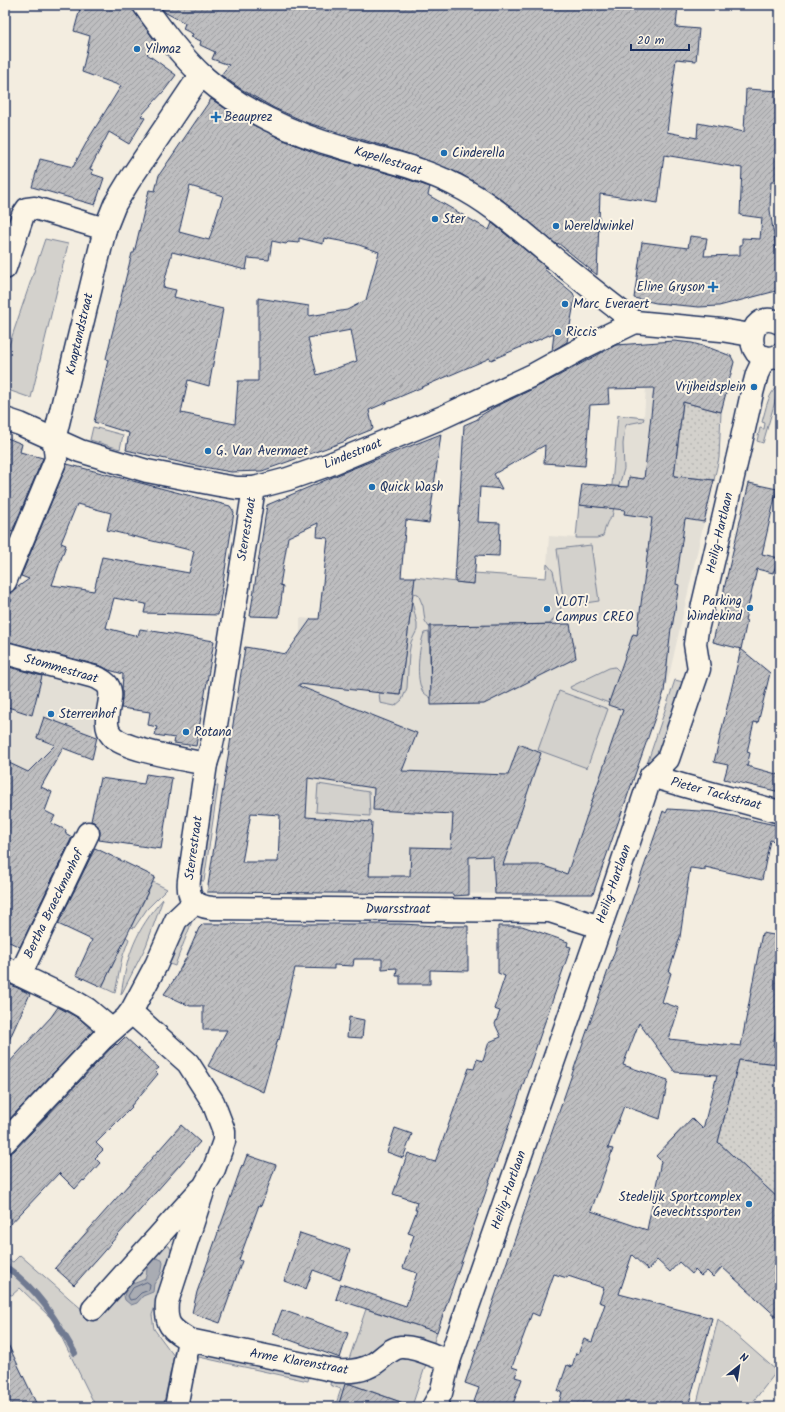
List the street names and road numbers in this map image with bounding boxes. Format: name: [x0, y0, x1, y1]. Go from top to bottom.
street label: Kapellestraat: [351, 141, 426, 182]
street label: Knaptandstraat: [60, 290, 100, 377]
street label: Lindestraat: [321, 432, 386, 475]
street label: Heilig-Hartlaan: [700, 490, 740, 576]
street label: Sterrestraat: [232, 495, 263, 562]
street label: Stommestraat: [21, 648, 102, 690]
street label: Pieter Tackstraat: [668, 772, 765, 816]
street label: Sterrestraat: [179, 814, 209, 881]
street label: Heilig-Hartlaan: [591, 842, 637, 926]
street label: Bertha Braeckmanhof: [18, 845, 90, 962]
street label: Dwarsstraat: [365, 899, 432, 920]
street label: Heilig-Hartlaan: [486, 1148, 532, 1232]
street label: Arme Klarenstraat: [248, 1343, 351, 1381]

